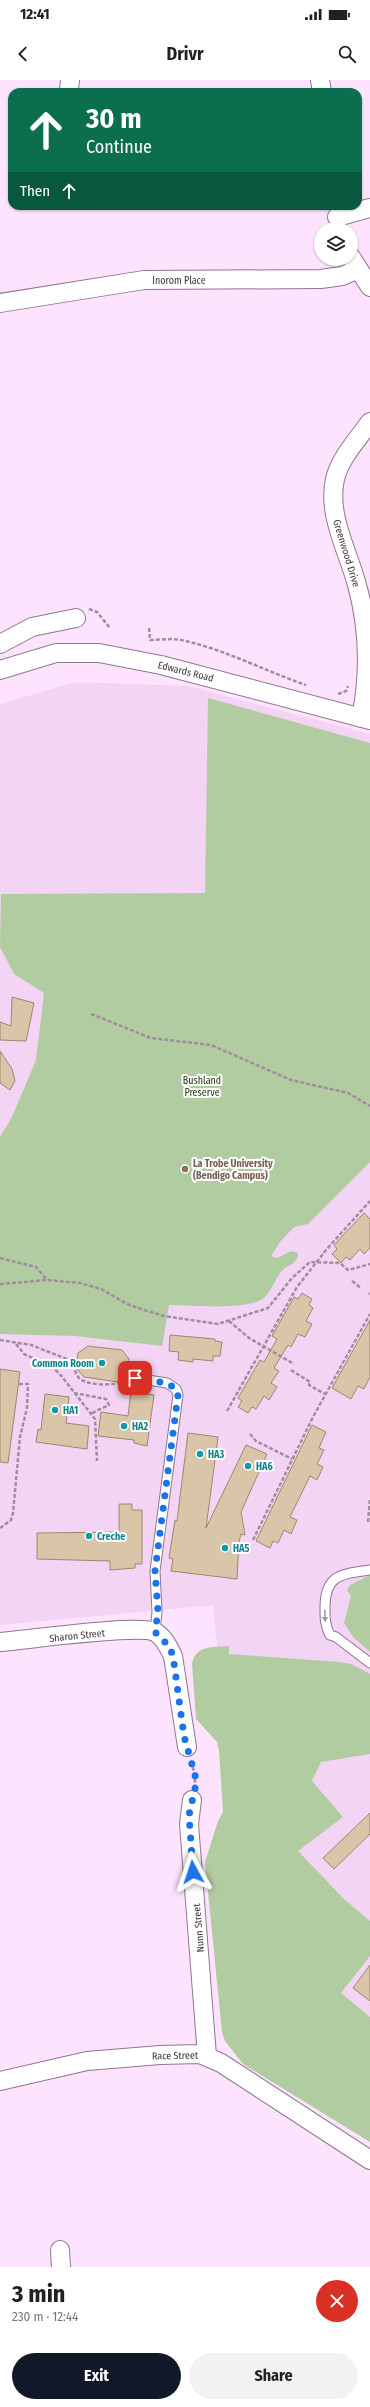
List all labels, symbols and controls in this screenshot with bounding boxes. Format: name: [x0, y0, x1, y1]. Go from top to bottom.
text: 12:41: [20, 5, 50, 23]
icon: back: [12, 43, 34, 65]
text: Drivr: [166, 43, 204, 65]
icon: search: [336, 43, 358, 65]
text: 30 m: [86, 102, 142, 135]
icon: ahead: [20, 104, 72, 156]
text: Continue: [86, 136, 152, 158]
icon: ahead: [58, 180, 80, 202]
text: Then: [20, 182, 50, 200]
map controls: [314, 222, 358, 266]
button: layers: [314, 222, 358, 266]
street label: Inorom Place: [152, 275, 206, 287]
street label: Greenwood Drive: [330, 518, 362, 589]
street label: Edwards Road: [157, 659, 215, 685]
park label: Bushland Preserve: [183, 1075, 221, 1099]
place label: La Trobe University (Bendigo Campus): [193, 1158, 273, 1182]
marker: La Trobe University (Bendigo Campus): [180, 1164, 190, 1174]
place label: Common Room: [32, 1358, 94, 1370]
marker: Common Room: [97, 1358, 107, 1368]
pin: [118, 1361, 152, 1395]
icon: arrive: [124, 1367, 146, 1389]
marker: HA1: [50, 1405, 60, 1415]
place label: HA1: [63, 1405, 78, 1417]
marker: HA2: [119, 1421, 129, 1431]
place label: HA2: [132, 1421, 149, 1433]
marker: HA3: [195, 1449, 205, 1459]
place label: HA3: [208, 1449, 224, 1461]
marker: HA6: [243, 1461, 253, 1471]
place label: HA6: [256, 1461, 273, 1473]
marker: Creche: [84, 1531, 94, 1541]
place label: Creche: [97, 1531, 125, 1543]
marker: HA5: [220, 1543, 230, 1553]
place label: HA5: [233, 1543, 249, 1555]
one-way arrow: [322, 1610, 329, 1622]
street label: Sharon Street: [49, 1627, 106, 1645]
position arrow: [172, 1851, 214, 1893]
street label: Nunn Street: [191, 1902, 207, 1953]
street label: Race Street: [152, 2050, 199, 2062]
text: 3 min: [12, 2280, 65, 2308]
button: close: [316, 2280, 358, 2322]
text: 230 m · 12:44: [12, 2309, 78, 2324]
button: Exit: [12, 2353, 181, 2399]
button: Share: [189, 2353, 358, 2399]

